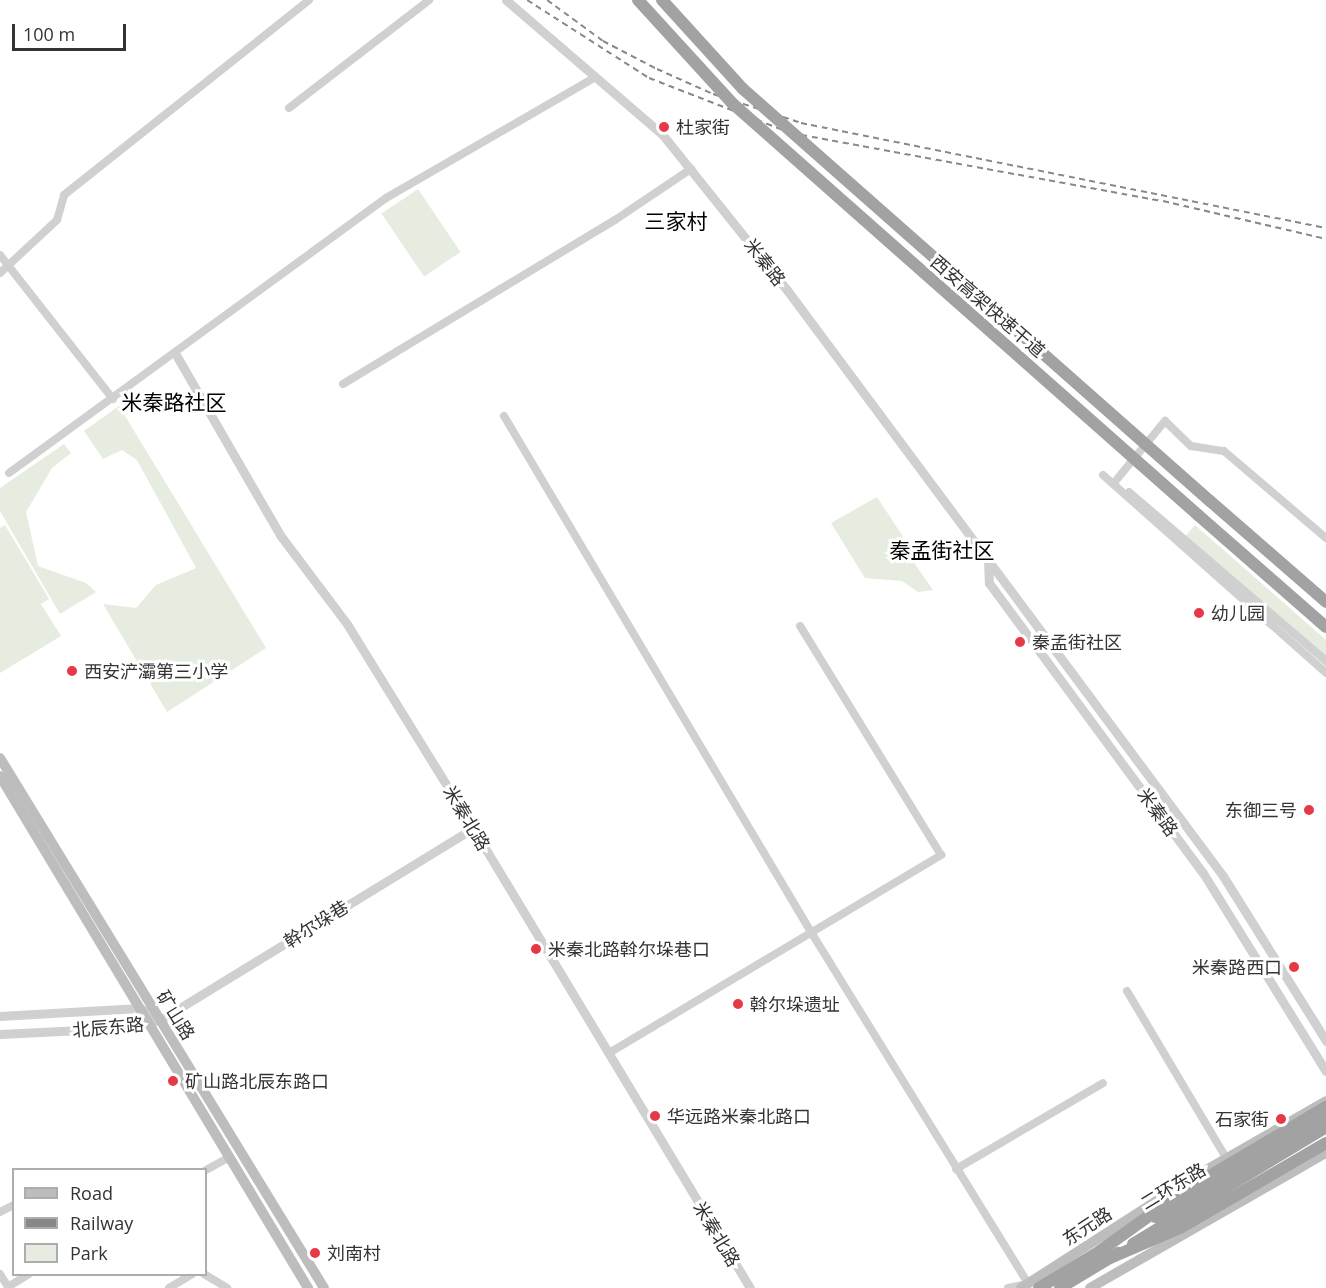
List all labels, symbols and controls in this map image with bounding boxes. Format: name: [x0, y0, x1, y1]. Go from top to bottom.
scale bar: [15, 12, 129, 50]
text: 100 m: [23, 22, 75, 46]
place label: 杜家街: [676, 116, 730, 138]
marker: 杜家街: [657, 120, 671, 134]
district label: 三家村: [645, 208, 707, 234]
street label: 米秦路: [740, 234, 790, 290]
street label: 西安高架快速干道: [927, 251, 1049, 361]
district label: 米秦路社区: [122, 389, 226, 415]
district label: 秦孟街社区: [890, 537, 994, 563]
place label: 幼儿园: [1211, 602, 1265, 624]
marker: 幼儿园: [1192, 606, 1206, 620]
place label: 秦孟街社区: [1032, 631, 1122, 653]
marker: 秦孟街社区: [1013, 635, 1027, 649]
place label: 西安浐灞第三小学: [84, 660, 228, 682]
marker: 西安浐灞第三小学: [65, 664, 79, 678]
street label: 米秦北路: [439, 782, 495, 854]
street label: 米秦路: [1133, 784, 1183, 840]
place label: 东御三号: [1225, 799, 1297, 821]
marker: 东御三号: [1302, 803, 1316, 817]
street label: 幹尔垛巷: [280, 896, 352, 952]
place label: 米秦北路斡尔垛巷口: [548, 938, 710, 960]
marker: 米秦北路斡尔垛巷口: [529, 942, 543, 956]
place label: 米秦路西口: [1192, 956, 1282, 978]
marker: 米秦路西口: [1287, 960, 1301, 974]
street label: 矿山路: [153, 986, 199, 1044]
place label: 斡尔垛遗址: [750, 993, 840, 1015]
marker: 斡尔垛遗址: [731, 997, 745, 1011]
street label: 北辰东路: [71, 1013, 145, 1041]
place label: 矿山路北辰东路口: [185, 1070, 329, 1092]
marker: 矿山路北辰东路口: [166, 1074, 180, 1088]
place label: 华远路米秦北路口: [667, 1105, 811, 1127]
place label: 石家街: [1215, 1108, 1269, 1130]
marker: 华远路米秦北路口: [648, 1109, 662, 1123]
marker: 石家街: [1274, 1112, 1288, 1126]
street label: 二环东路: [1137, 1158, 1209, 1214]
legend: [12, 1168, 207, 1276]
text: Road: [70, 1181, 113, 1205]
street label: 米秦北路: [689, 1198, 745, 1270]
street label: 东元路: [1058, 1202, 1116, 1250]
text: Railway: [70, 1211, 133, 1235]
text: Park: [70, 1241, 108, 1265]
place label: 刘南村: [327, 1242, 381, 1264]
marker: 刘南村: [308, 1246, 322, 1260]

